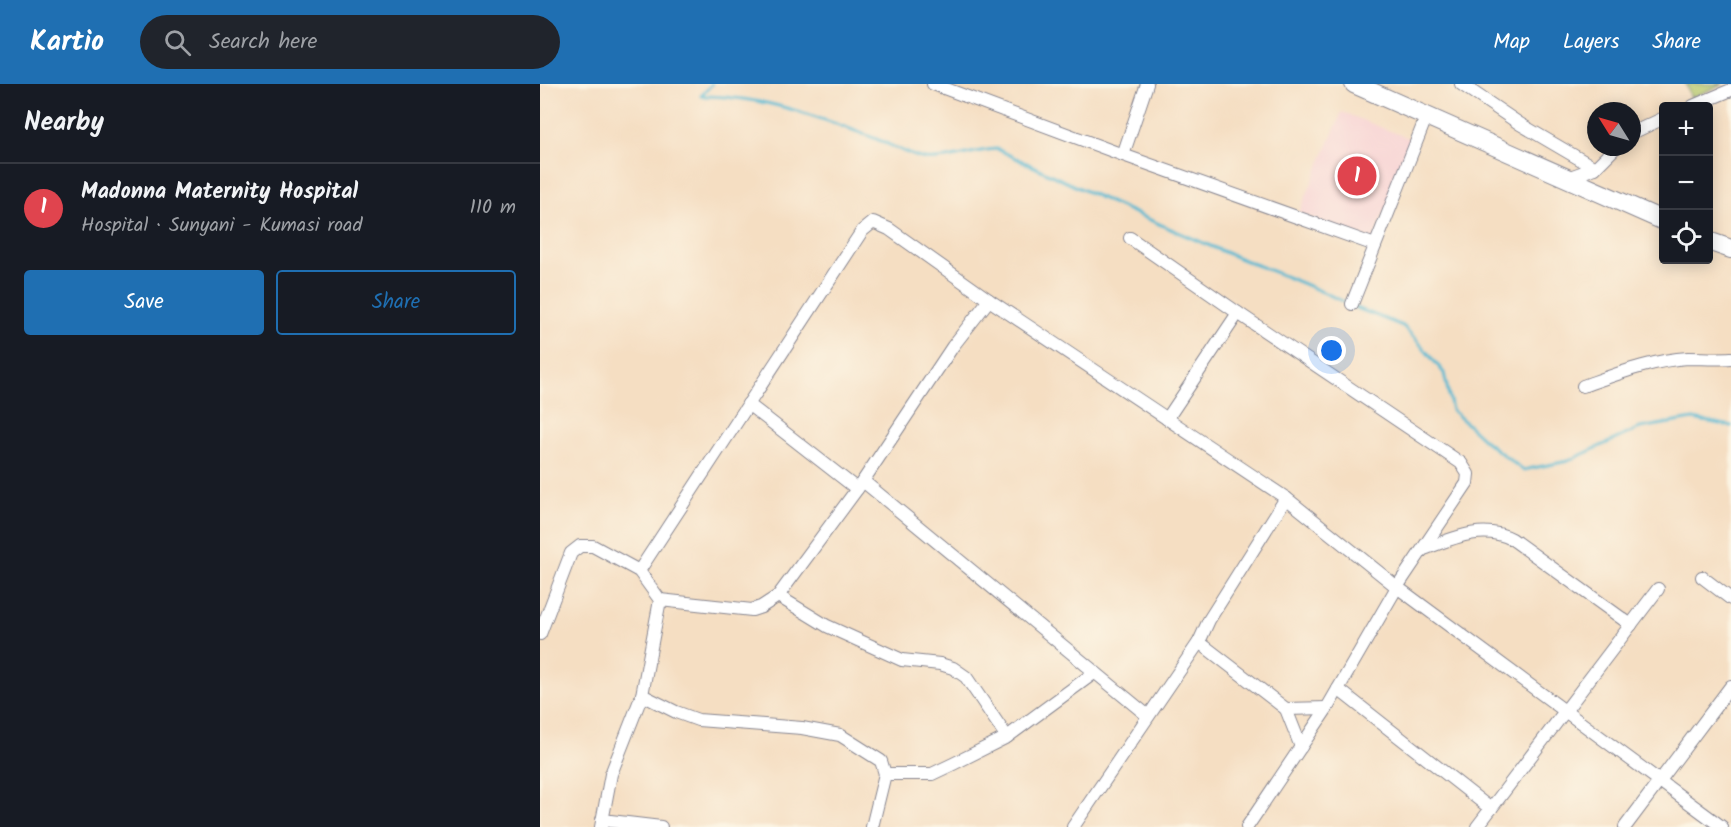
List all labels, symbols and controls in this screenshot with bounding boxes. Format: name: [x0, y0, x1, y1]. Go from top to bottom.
search box: [140, 15, 560, 69]
text: Kartio: [30, 20, 104, 65]
text: Search here: [209, 25, 317, 60]
icon: search: [161, 26, 194, 59]
text: Map: [1493, 26, 1530, 59]
text: Layers: [1563, 26, 1619, 59]
text: Share: [1652, 26, 1701, 59]
text: Nearby: [24, 102, 104, 144]
north arrow: [1587, 102, 1641, 156]
map controls: [1659, 102, 1713, 264]
button: +: [1659, 102, 1713, 156]
pin: 1: [1338, 154, 1376, 199]
button: −: [1659, 156, 1713, 210]
text: Madonna Maternity Hospital: [81, 175, 358, 210]
text: 1: [40, 192, 47, 224]
text: 110 m: [470, 192, 516, 224]
text: Hospital · Sunyani - Kumasi road: [81, 210, 362, 242]
button: locate: [1659, 210, 1713, 264]
button: Save: [24, 270, 264, 335]
button: Share: [276, 270, 516, 335]
your location: [1317, 336, 1346, 365]

